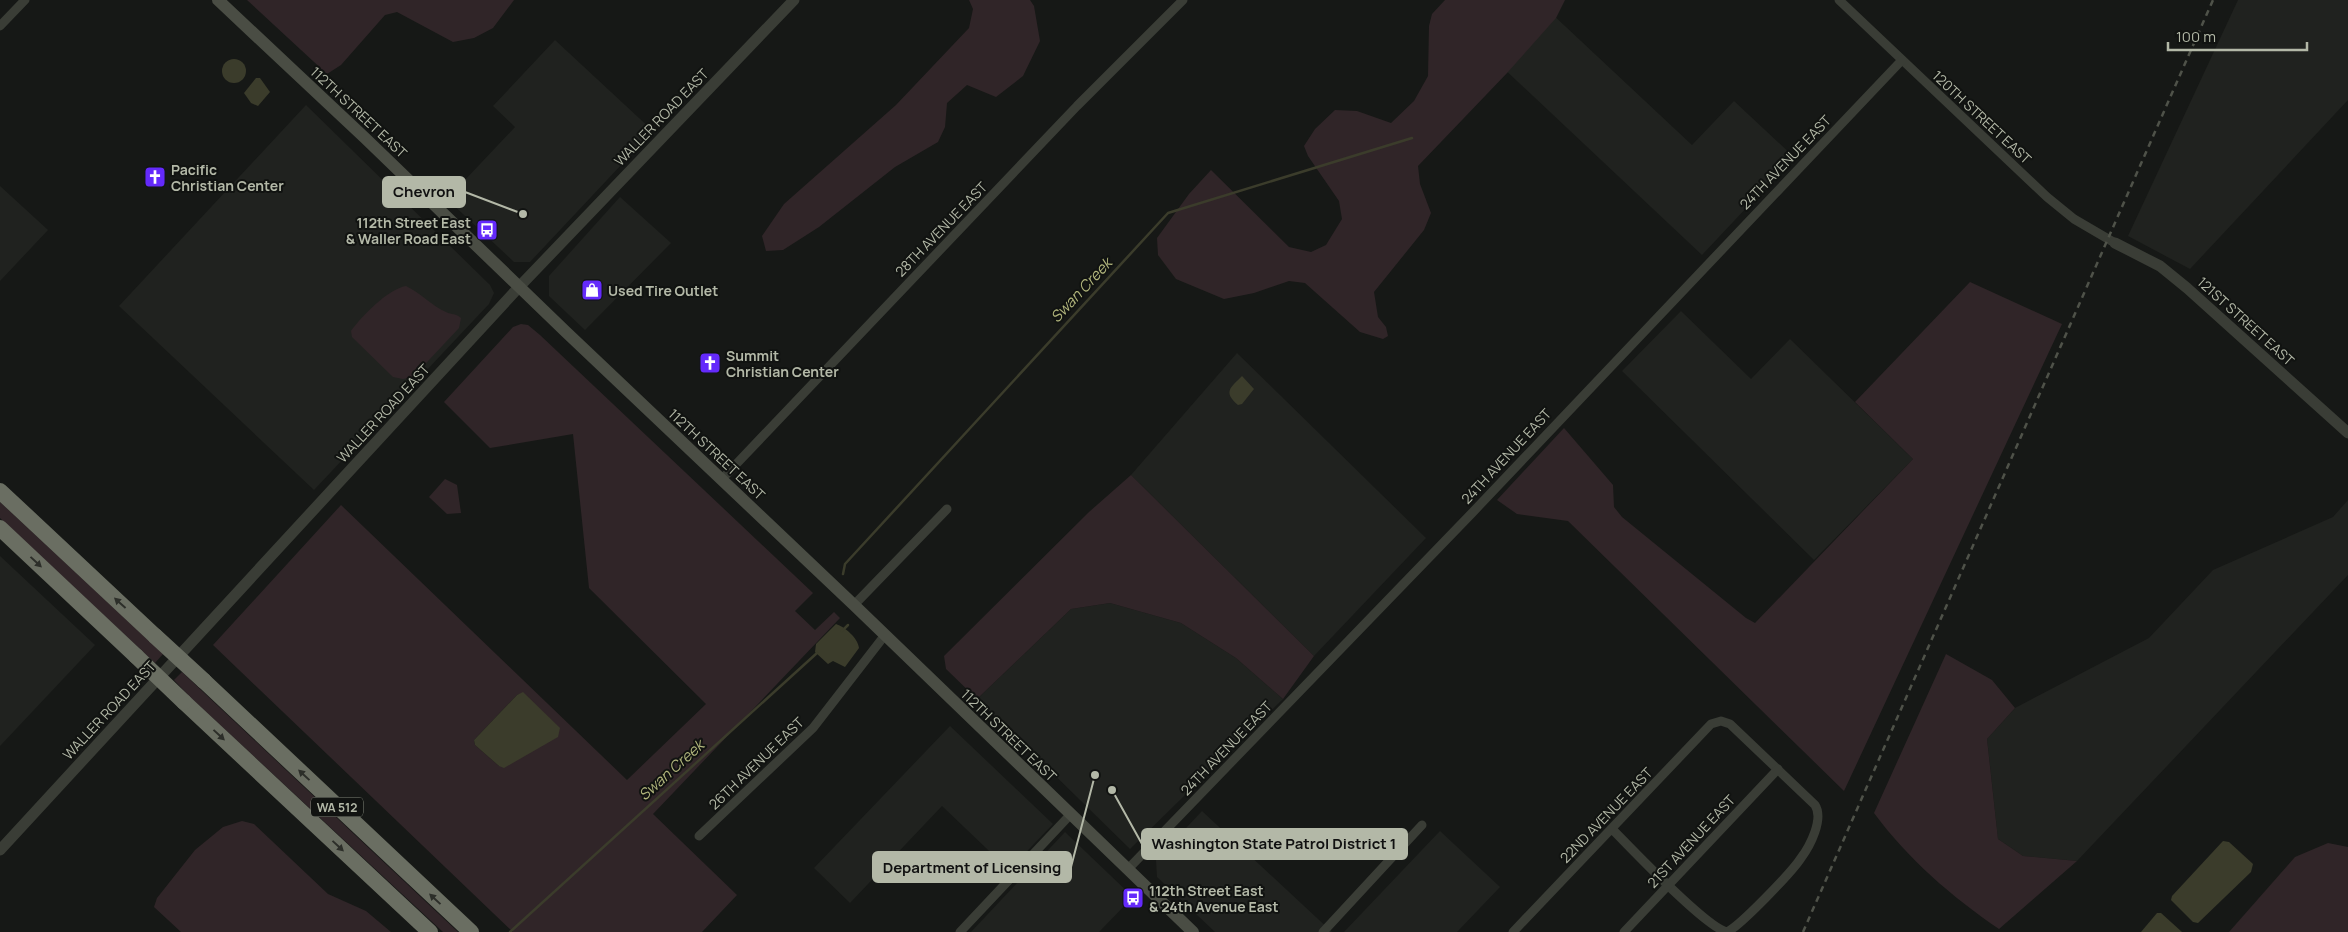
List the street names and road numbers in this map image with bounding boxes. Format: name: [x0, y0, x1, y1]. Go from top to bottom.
street label: 112TH STREET EAST: [307, 62, 412, 162]
street label: WALLER ROAD EAST: [610, 64, 713, 170]
street label: 120TH STREET EAST: [1928, 66, 2036, 168]
street label: 24TH AVENUE EAST: [1735, 110, 1835, 213]
street label: 28TH AVENUE EAST: [891, 177, 992, 281]
street label: 121ST STREET EAST: [2193, 272, 2299, 370]
street label: WALLER ROAD EAST: [332, 359, 434, 466]
street label: 112TH STREET EAST: [665, 404, 770, 504]
street label: 24TH AVENUE EAST: [1457, 404, 1556, 508]
street label: WALLER ROAD EAST: [58, 656, 160, 763]
street label: 112TH STREET EAST: [957, 685, 1061, 786]
street label: 24TH AVENUE EAST: [1176, 696, 1276, 799]
street label: 26TH AVENUE EAST: [704, 712, 808, 813]
street label: 22ND AVENUE EAST: [1555, 763, 1657, 867]
street label: 21ST AVENUE EAST: [1643, 790, 1740, 892]
road number: WA 512: [311, 798, 363, 816]

